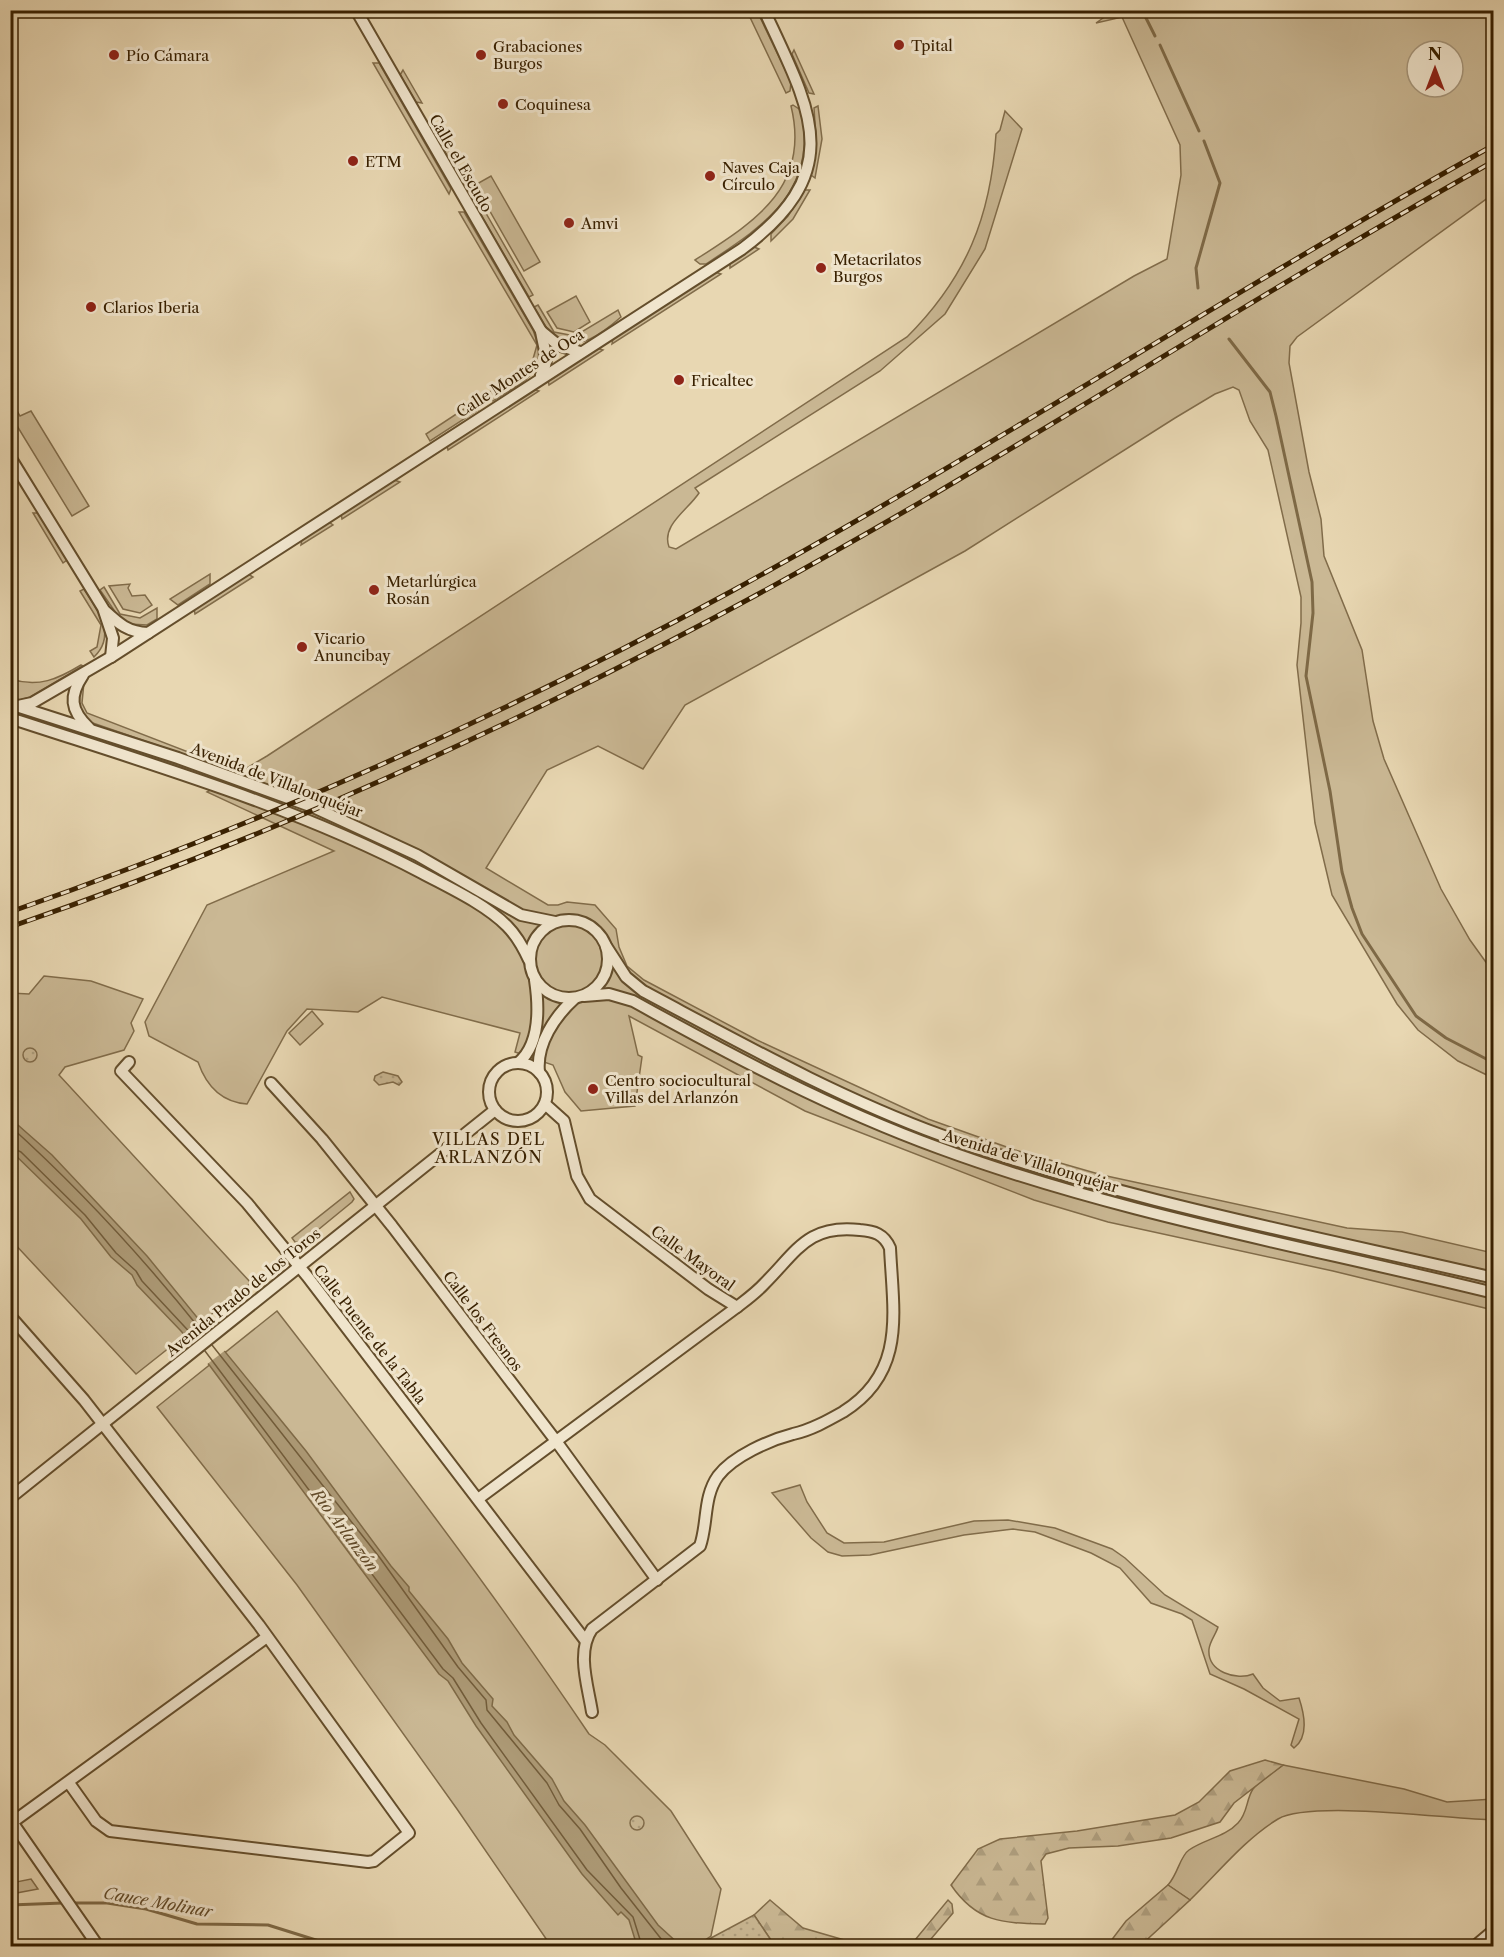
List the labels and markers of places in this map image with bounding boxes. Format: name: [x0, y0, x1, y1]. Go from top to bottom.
place label: Tpital: [911, 36, 953, 55]
place label: Grabaciones Burgos: [493, 37, 582, 73]
marker: Tpital: [892, 38, 906, 52]
place label: Pío Cámara: [126, 46, 209, 65]
marker: Pío Cámara: [107, 48, 121, 62]
marker: Grabaciones Burgos: [474, 48, 488, 62]
place label: Coquinesa: [515, 95, 591, 114]
marker: Coquinesa: [496, 97, 510, 111]
place label: ETM: [365, 152, 402, 171]
marker: ETM: [346, 154, 360, 168]
place label: Naves Caja Círculo: [722, 158, 800, 194]
marker: Naves Caja Círculo: [703, 169, 717, 183]
place label: Amvi: [580, 214, 619, 233]
marker: Amvi: [562, 216, 576, 230]
place label: Metacrilatos Burgos: [833, 250, 922, 286]
marker: Metacrilatos Burgos: [814, 261, 828, 275]
place label: Clarios Iberia: [103, 298, 200, 317]
marker: Clarios Iberia: [84, 300, 98, 314]
place label: Fricaltec: [691, 371, 754, 390]
marker: Fricaltec: [672, 373, 686, 387]
place label: Metarlúrgica Rosán: [386, 572, 477, 608]
marker: Metarlúrgica Rosán: [367, 583, 381, 597]
place label: Vicario Anuncibay: [313, 629, 391, 665]
marker: Vicario Anuncibay: [295, 640, 309, 654]
place label: Centro sociocultural Villas del Arlanzón: [604, 1071, 752, 1107]
marker: Centro sociocultural Villas del Arlanzón: [586, 1082, 600, 1096]

